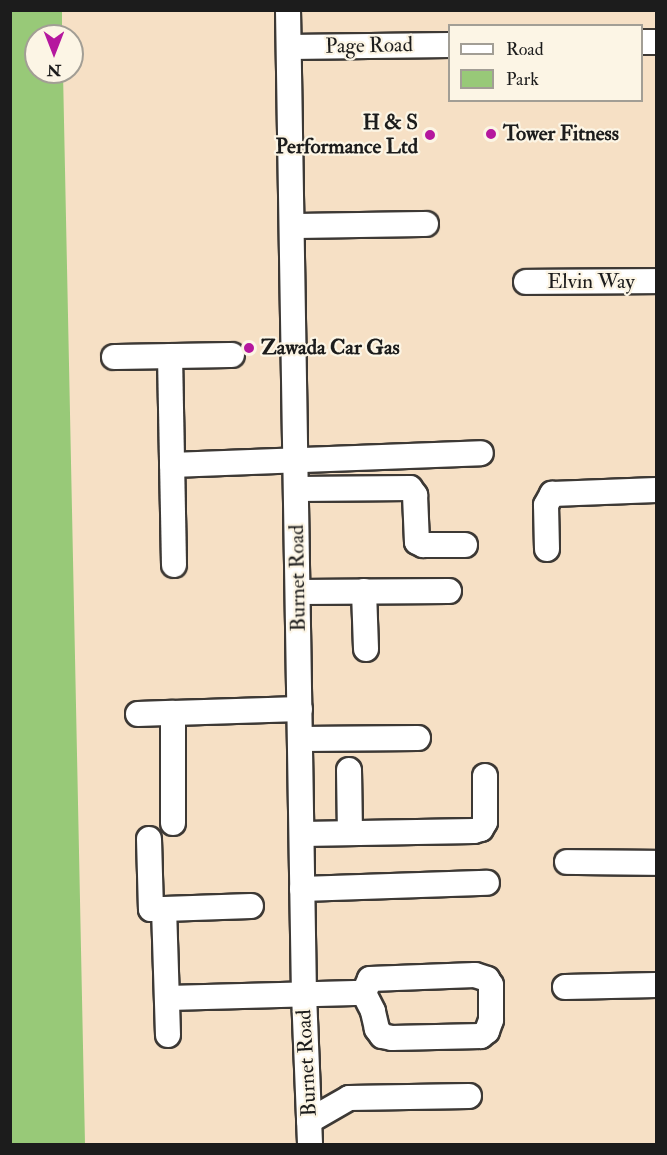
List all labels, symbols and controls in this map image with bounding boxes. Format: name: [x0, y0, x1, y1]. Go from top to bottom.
north arrow: [24, 24, 84, 84]
legend: [448, 24, 643, 102]
street label: Page Road: [325, 33, 413, 59]
text: Road: [506, 38, 544, 61]
text: N: [47, 60, 61, 80]
text: Park: [506, 68, 539, 91]
place label: H & S Performance Ltd: [275, 110, 418, 160]
place label: Tower Fitness: [503, 121, 619, 147]
marker: Tower Fitness: [484, 127, 498, 141]
marker: H & S Performance Ltd: [423, 128, 437, 142]
street label: Elvin Way: [547, 269, 635, 295]
place label: Zawada Car Gas: [261, 335, 400, 361]
marker: Zawada Car Gas: [242, 341, 256, 355]
street label: Burnet Road: [284, 524, 312, 632]
street label: Burnet Road: [292, 1009, 322, 1117]

